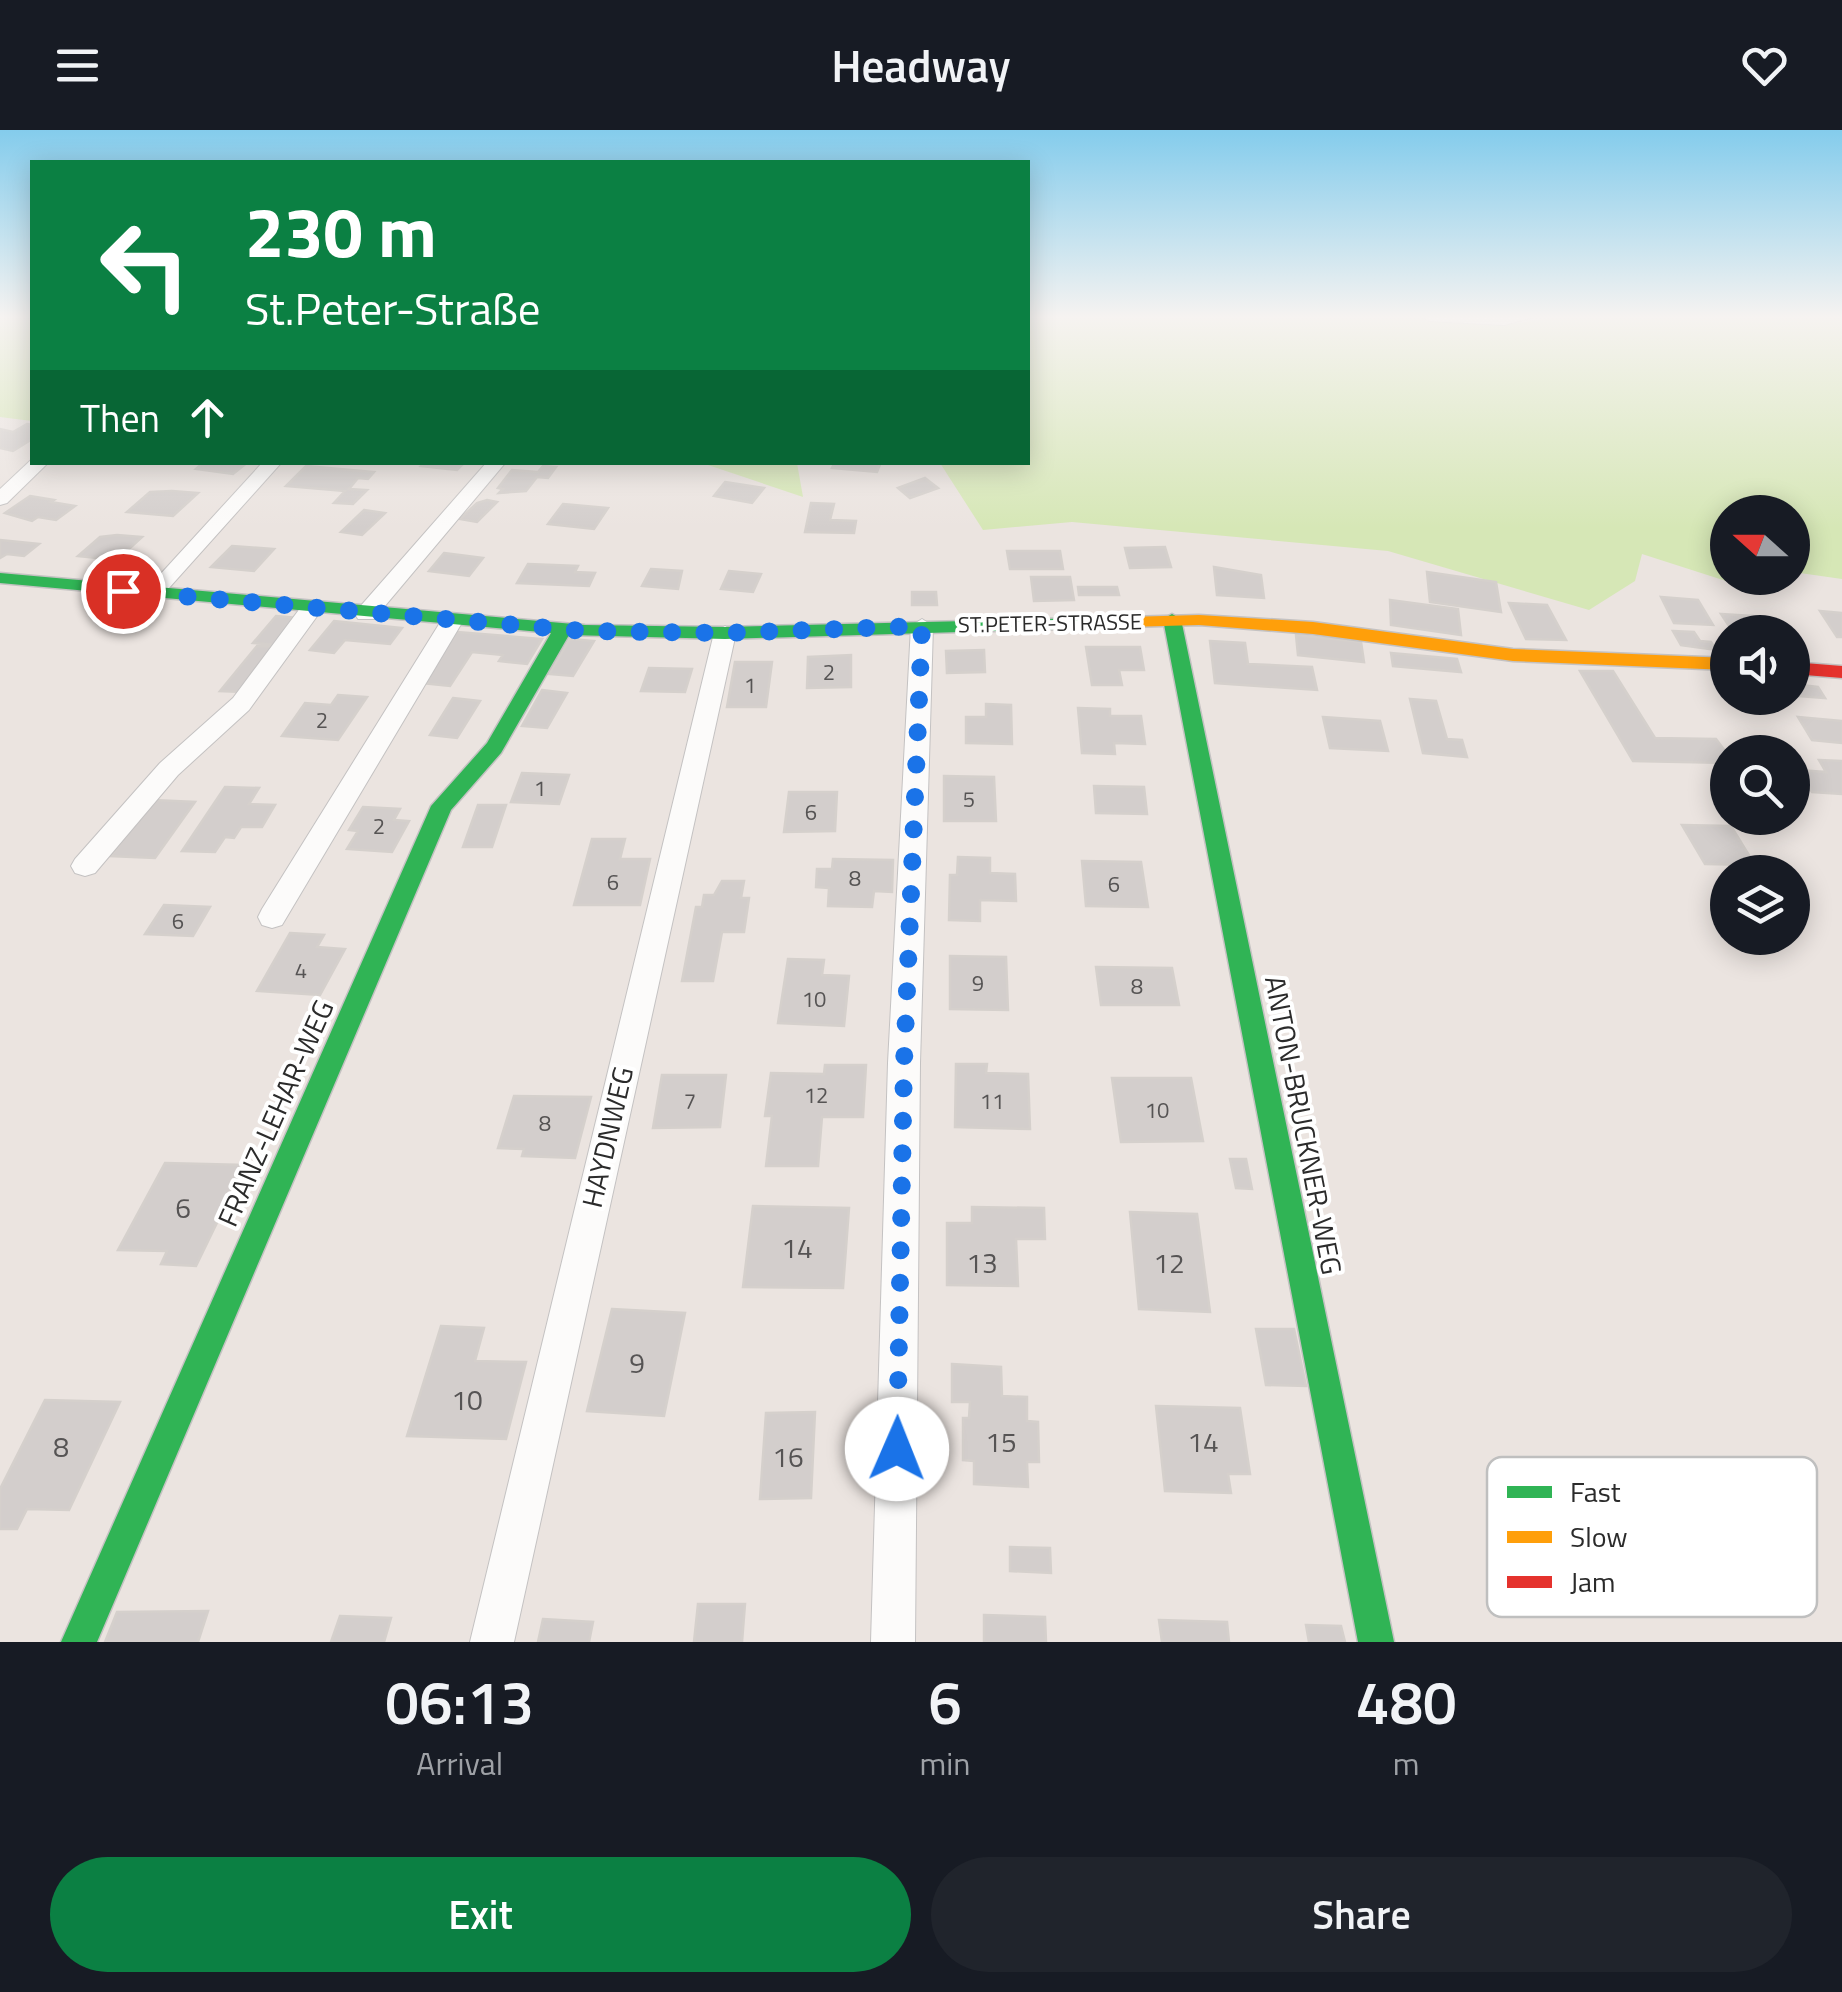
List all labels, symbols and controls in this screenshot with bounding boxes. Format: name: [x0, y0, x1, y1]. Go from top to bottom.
text: Headway: [831, 31, 1011, 99]
icon: menu: [50, 38, 105, 93]
icon: heart: [1737, 38, 1792, 93]
text: 230 m: [245, 178, 437, 284]
icon: left: [80, 200, 210, 330]
text: St.Peter-Straße: [245, 274, 541, 342]
text: Then: [80, 389, 160, 447]
icon: ahead: [180, 390, 235, 445]
north arrow: [1710, 495, 1810, 595]
map controls: [1710, 495, 1810, 955]
pin: [81, 549, 166, 634]
icon: arrive: [96, 564, 151, 619]
street label: ST.PETER-STRASSE: [958, 604, 1142, 642]
button: sound: [1710, 615, 1810, 715]
house number: 2: [823, 655, 835, 689]
house number: 1: [744, 668, 756, 702]
house number: 2: [316, 703, 328, 737]
button: search: [1710, 735, 1810, 835]
house number: 1: [534, 771, 546, 805]
house number: 5: [963, 782, 975, 816]
house number: 6: [805, 795, 817, 829]
house number: 2: [373, 809, 385, 843]
button: layers: [1710, 855, 1810, 955]
house number: 8: [849, 861, 861, 895]
house number: 6: [607, 865, 619, 899]
house number: 6: [1108, 867, 1120, 901]
house number: 6: [172, 904, 184, 938]
house number: 4: [295, 953, 307, 987]
house number: 9: [972, 966, 984, 1000]
house number: 8: [1131, 969, 1143, 1003]
street label: ANTON-BRUCKNER-WEG: [1254, 972, 1354, 1278]
house number: 10: [802, 982, 826, 1016]
street label: FRANZ-LEHAR-WEG: [206, 993, 344, 1233]
street label: HAYDNWEG: [570, 1062, 644, 1212]
house number: 12: [804, 1078, 828, 1112]
house number: 7: [684, 1084, 696, 1118]
house number: 11: [980, 1084, 1004, 1118]
house number: 10: [1145, 1093, 1169, 1127]
house number: 8: [539, 1106, 551, 1140]
house number: 6: [175, 1186, 191, 1229]
house number: 14: [781, 1226, 813, 1269]
house number: 13: [966, 1241, 998, 1284]
house number: 12: [1153, 1241, 1185, 1284]
house number: 9: [629, 1341, 645, 1384]
house number: 10: [451, 1378, 483, 1421]
position arrow: [845, 1397, 949, 1501]
house number: 15: [985, 1420, 1017, 1463]
house number: 14: [1187, 1420, 1219, 1463]
house number: 8: [53, 1425, 69, 1468]
house number: 16: [772, 1435, 804, 1478]
legend: [1487, 1457, 1817, 1617]
text: Fast: [1570, 1470, 1621, 1513]
text: Slow: [1570, 1515, 1628, 1558]
text: Jam: [1570, 1560, 1616, 1603]
text: 06:13: [385, 1656, 534, 1747]
text: 6: [928, 1656, 962, 1747]
text: 480: [1356, 1656, 1457, 1747]
text: Arrival: [416, 1739, 503, 1787]
text: min: [919, 1739, 970, 1787]
text: m: [1393, 1739, 1420, 1787]
button: Exit: [50, 1857, 911, 1972]
button: Share: [931, 1857, 1792, 1972]

